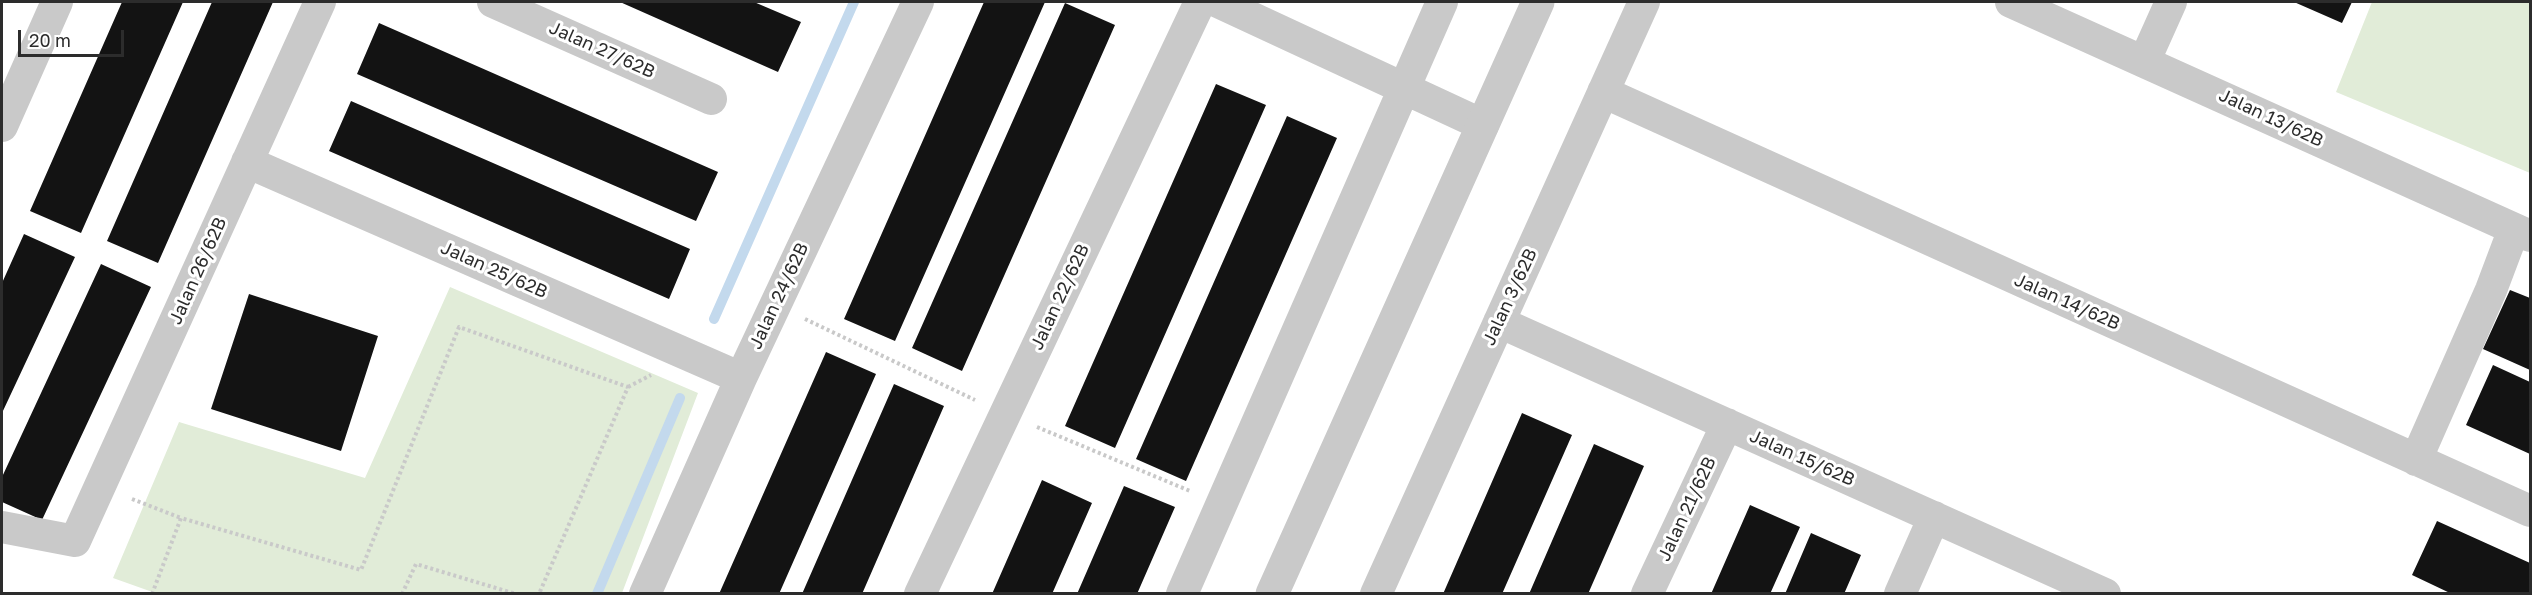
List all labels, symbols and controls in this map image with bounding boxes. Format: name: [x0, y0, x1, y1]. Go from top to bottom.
street label: Jalan 27/62B: [546, 17, 658, 83]
scale bar: [21, 18, 128, 56]
text: 20 m: [29, 29, 71, 51]
street label: Jalan 13/62B: [2215, 84, 2327, 152]
street label: Jalan 26/62B: [165, 214, 231, 328]
street label: Jalan 25/62B: [437, 237, 551, 303]
street label: Jalan 24/62B: [745, 239, 813, 353]
street label: Jalan 22/62B: [1026, 241, 1094, 353]
street label: Jalan 3/62B: [1478, 245, 1542, 349]
street label: Jalan 14/62B: [2011, 269, 2123, 335]
street label: Jalan 15/62B: [1746, 425, 1858, 491]
street label: Jalan 21/62B: [1653, 453, 1721, 565]

